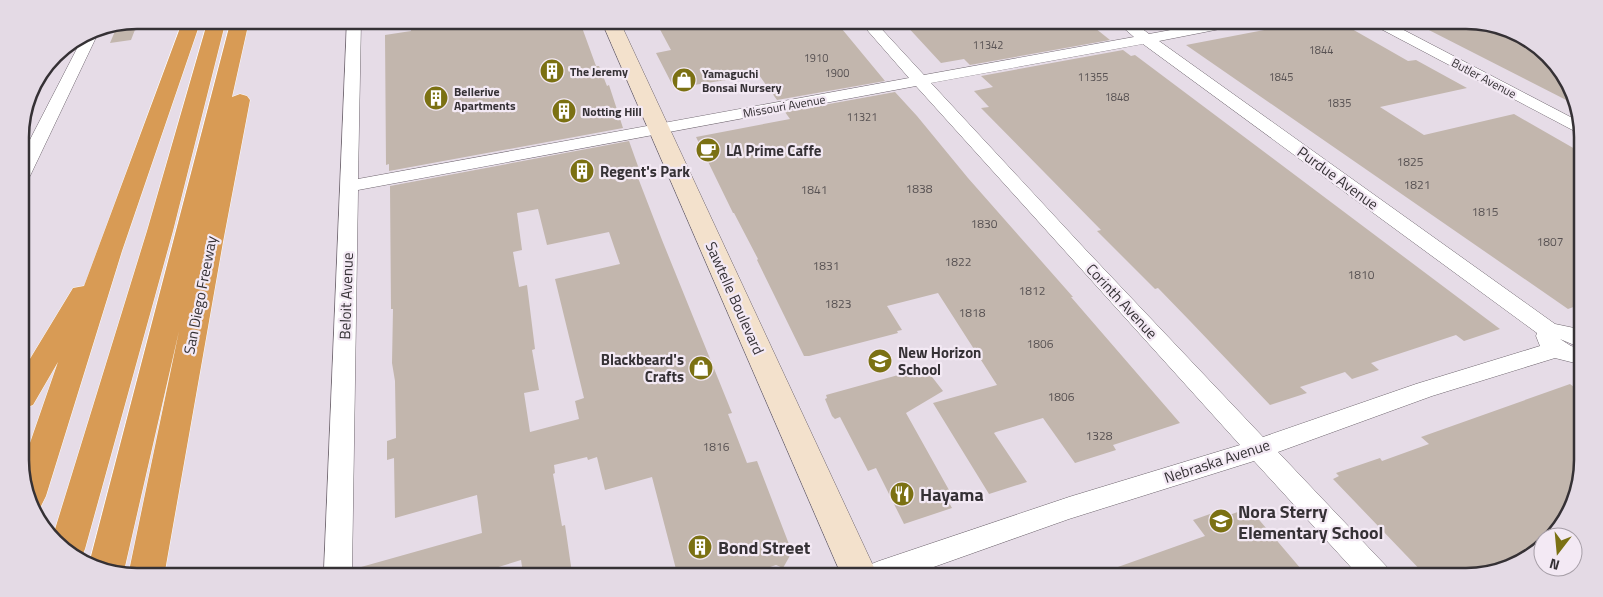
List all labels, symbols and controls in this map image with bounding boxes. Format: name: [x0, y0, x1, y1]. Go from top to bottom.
house number: 11342: [973, 37, 1003, 53]
house number: 1844: [1309, 42, 1333, 58]
house number: 1910: [804, 50, 828, 66]
street label: Butler Avenue: [1448, 53, 1520, 103]
building icon: The Jeremy: [539, 58, 565, 84]
place label: The Jeremy: [570, 62, 628, 81]
place label: Yamaguchi Bonsai Nursery: [702, 64, 782, 97]
house number: 1900: [825, 65, 849, 81]
shop icon: Yamaguchi Bonsai Nursery: [671, 67, 697, 93]
house number: 11355: [1078, 69, 1108, 85]
house number: 1845: [1269, 69, 1293, 85]
place label: Bellerive Apartments: [454, 82, 516, 115]
building icon: Bellerive Apartments: [423, 85, 449, 111]
street label: Missouri Avenue: [741, 89, 827, 123]
house number: 1848: [1105, 89, 1129, 105]
house number: 1835: [1327, 95, 1351, 111]
building icon: Notting Hill: [551, 98, 577, 124]
place label: Notting Hill: [582, 102, 642, 121]
house number: 11321: [847, 109, 877, 125]
cafe icon: LA Prime Caffe: [695, 137, 721, 163]
place label: LA Prime Caffe: [726, 139, 822, 162]
street label: Purdue Avenue: [1293, 141, 1383, 215]
house number: 1825: [1397, 152, 1424, 171]
building icon: Regent's Park: [569, 158, 595, 184]
place label: Regent's Park: [600, 160, 690, 183]
house number: 1821: [1404, 175, 1430, 194]
house number: 1838: [906, 179, 933, 198]
house number: 1841: [801, 180, 827, 199]
house number: 1815: [1472, 202, 1499, 221]
house number: 1830: [971, 214, 998, 233]
house number: 1807: [1537, 232, 1563, 251]
street label: San Diego Freeway: [177, 234, 223, 356]
street label: Sawtelle Boulevard: [700, 238, 770, 358]
street label: Beloit Avenue: [333, 252, 359, 340]
house number: 1822: [945, 252, 971, 271]
house number: 1831: [813, 256, 839, 275]
street label: Corinth Avenue: [1081, 258, 1163, 344]
house number: 1810: [1348, 265, 1375, 284]
house number: 1812: [1019, 281, 1045, 300]
house number: 1823: [825, 294, 851, 313]
house number: 1818: [959, 303, 986, 322]
house number: 1806: [1027, 334, 1054, 353]
place label: New Horizon School: [898, 341, 981, 381]
place label: Blackbeard's Crafts: [601, 348, 684, 388]
school or university icon: New Horizon School: [867, 348, 893, 374]
shop icon: Blackbeard's Crafts: [688, 355, 714, 381]
house number: 1806: [1048, 387, 1075, 406]
house number: 1328: [1086, 426, 1113, 445]
street label: Nebraska Avenue: [1161, 433, 1273, 489]
house number: 1816: [703, 437, 730, 456]
restaurant icon: Hayama: [889, 481, 915, 507]
place label: Hayama: [920, 481, 984, 508]
place label: Nora Sterry Elementary School: [1238, 498, 1383, 546]
school or university icon: Nora Sterry Elementary School: [1208, 508, 1234, 534]
north arrow: [1533, 527, 1583, 577]
building icon: Bond Street: [687, 534, 713, 560]
place label: Bond Street: [718, 534, 811, 561]
text: N: [1547, 554, 1562, 576]

